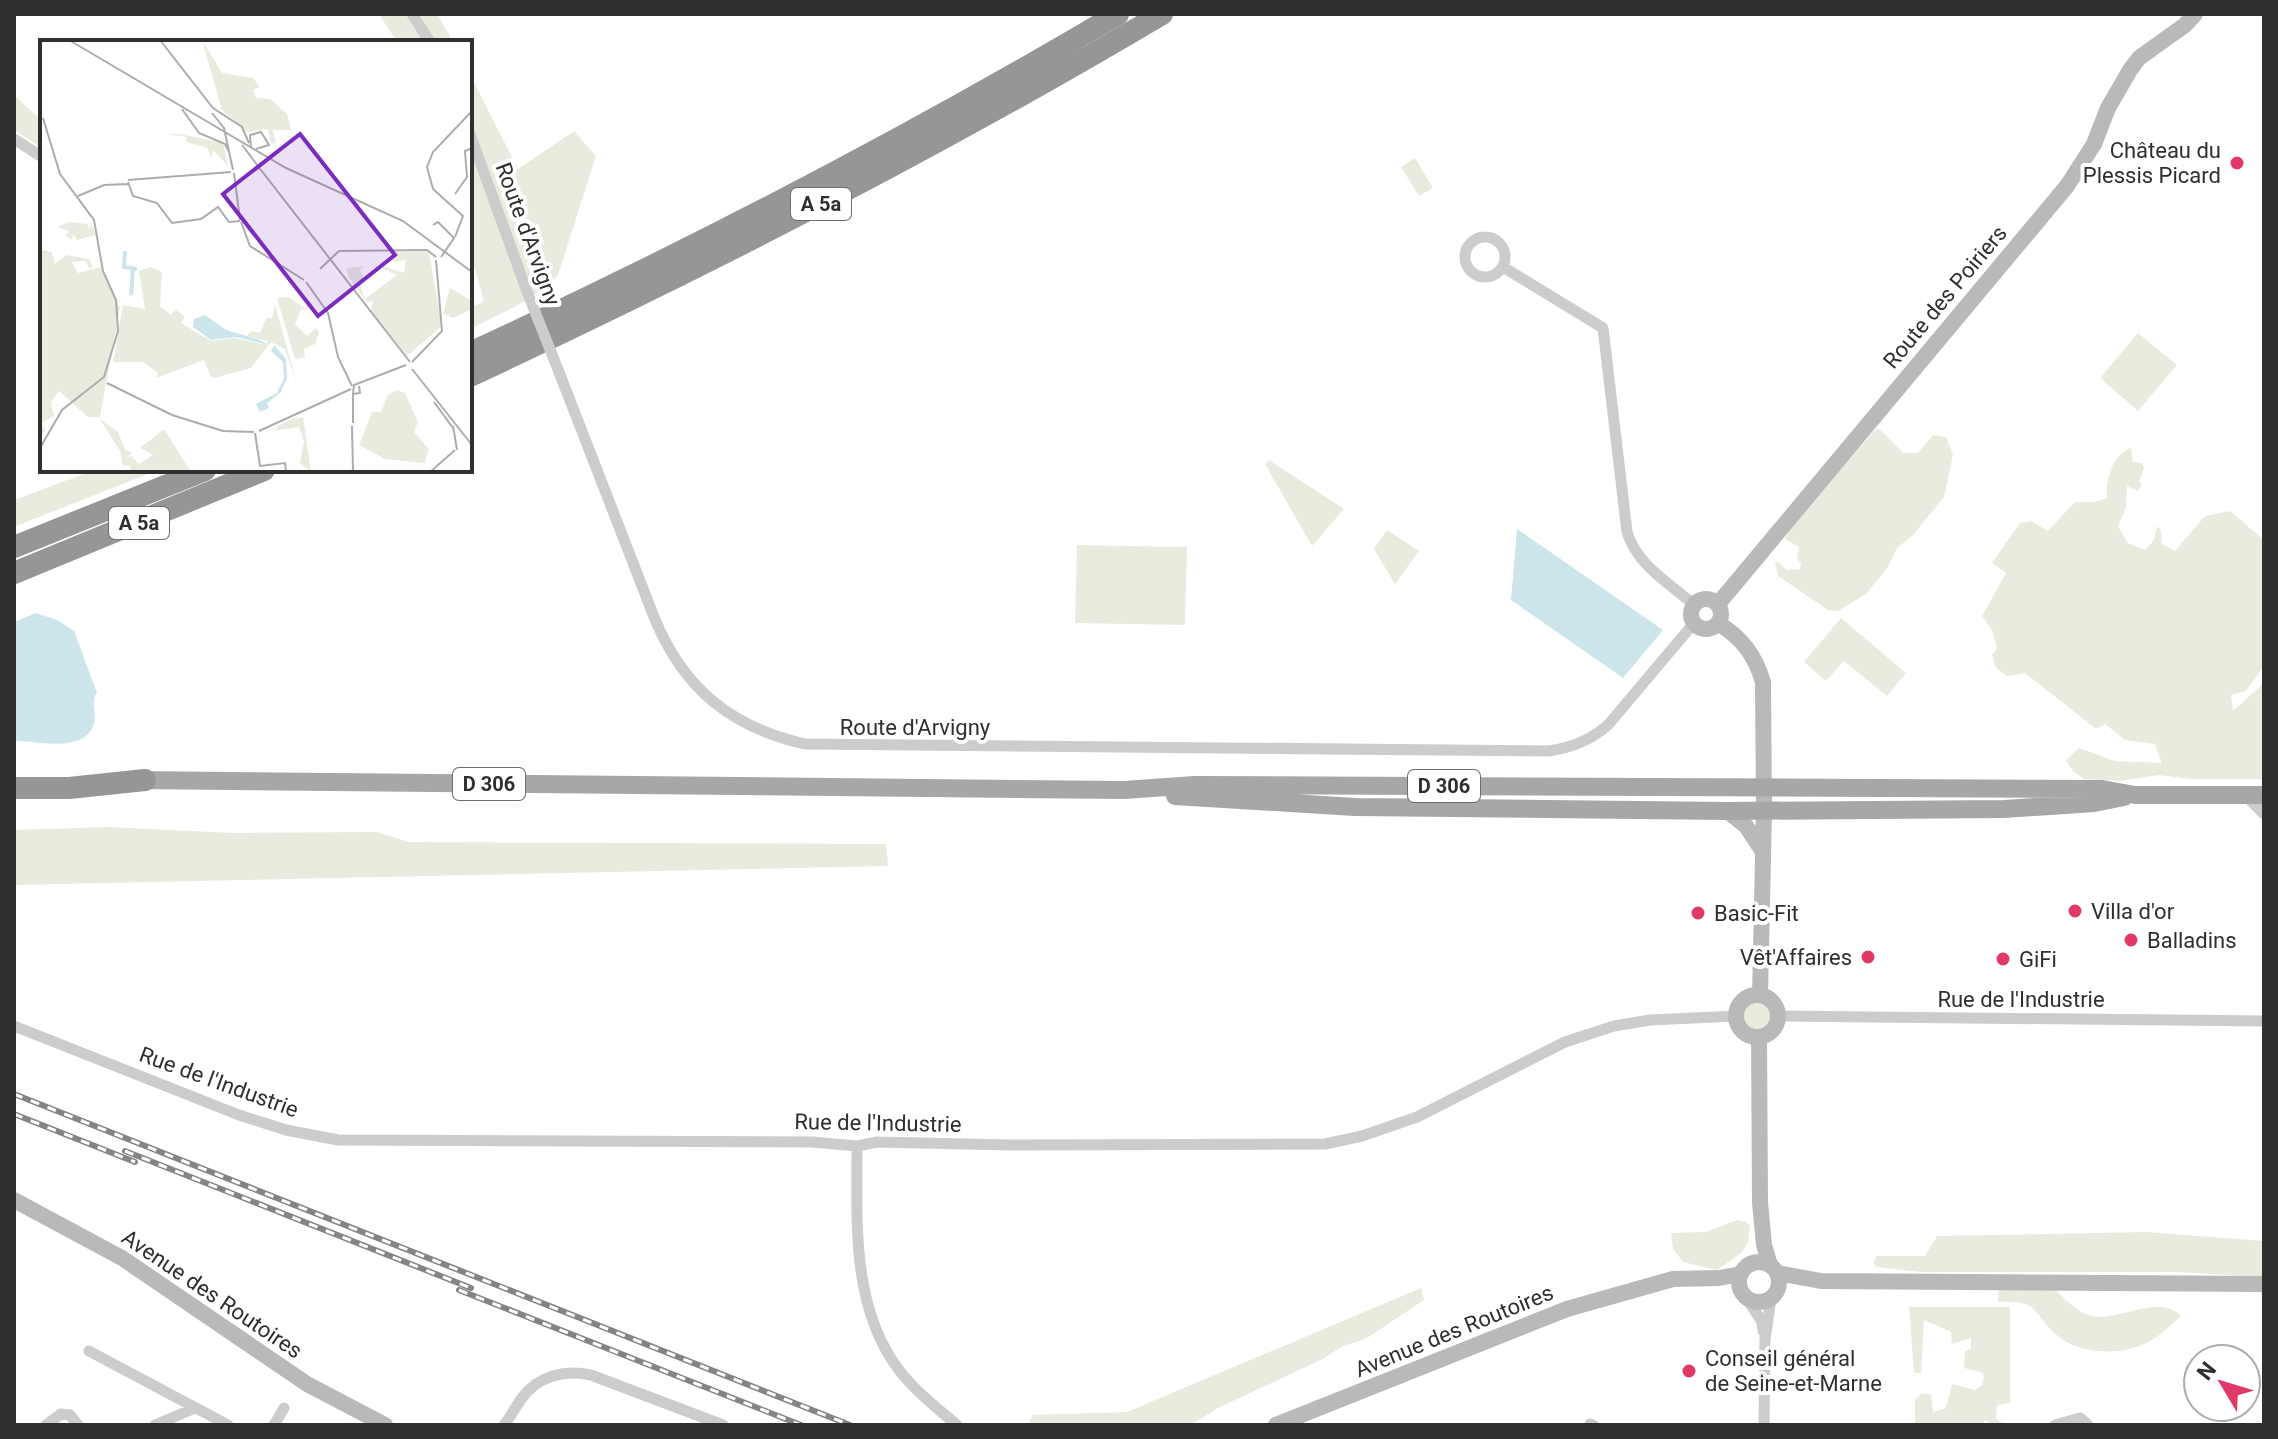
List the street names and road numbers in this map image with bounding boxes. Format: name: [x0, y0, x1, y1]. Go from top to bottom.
street label: Route d'Arvigny: [491, 159, 566, 310]
road number: A 5a: [791, 188, 851, 220]
street label: Route des Poiriers: [1878, 221, 2012, 373]
road number: A 5a: [109, 507, 169, 539]
street label: Route d'Arvigny: [840, 715, 991, 740]
road number: D 306: [453, 768, 525, 800]
road number: D 306: [1408, 770, 1480, 802]
street label: Rue de l'Industrie: [1937, 987, 2105, 1012]
street label: Rue de l'Industrie: [136, 1042, 302, 1122]
street label: Rue de l'Industrie: [794, 1109, 962, 1137]
street label: Avenue des Routoires: [117, 1224, 307, 1364]
street label: Avenue des Routoires: [1351, 1280, 1557, 1382]

